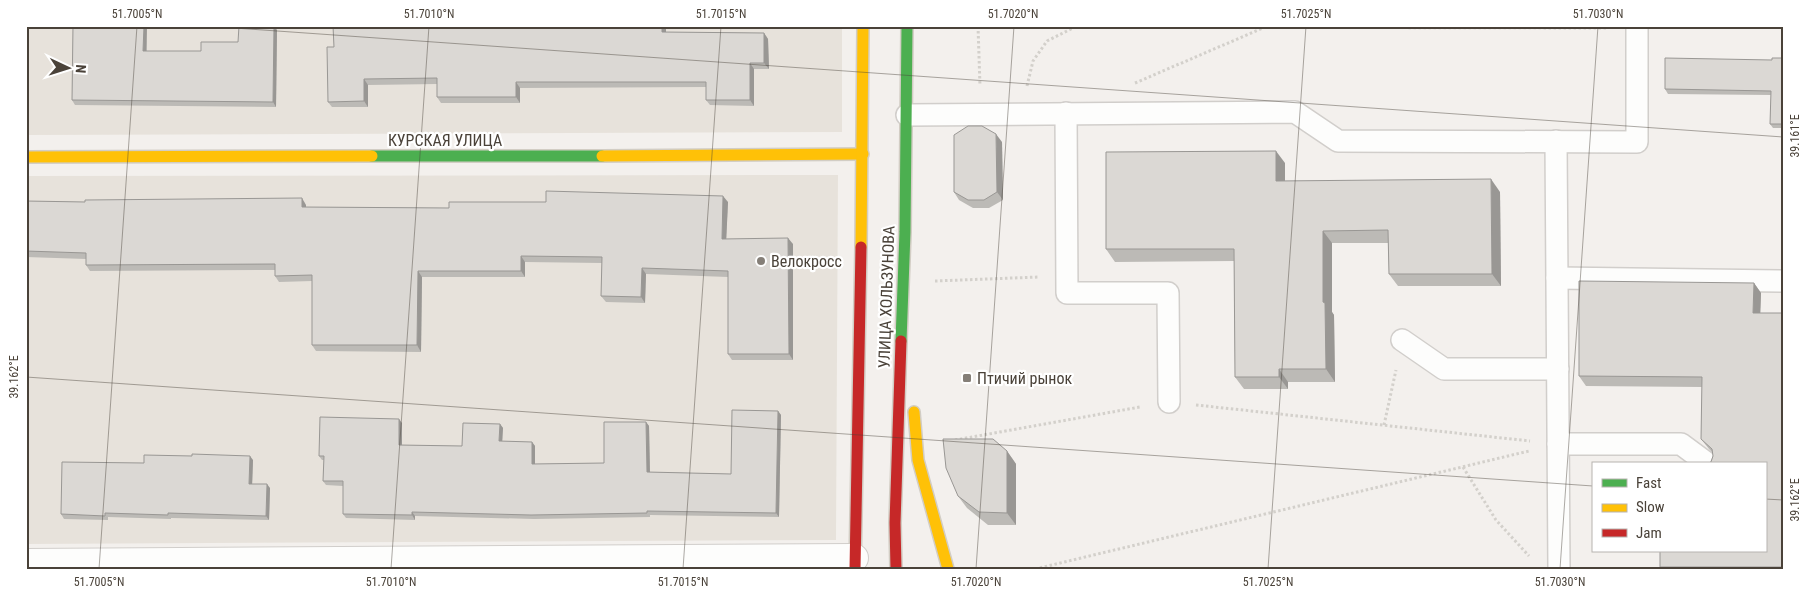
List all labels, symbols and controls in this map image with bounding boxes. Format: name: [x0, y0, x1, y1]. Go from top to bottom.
text: 51.7005°N: [112, 7, 162, 21]
text: 51.7010°N: [404, 7, 454, 21]
text: 51.7015°N: [696, 7, 746, 21]
text: 51.7020°N: [988, 7, 1038, 21]
text: 51.7025°N: [1281, 7, 1331, 21]
text: 51.7030°N: [1573, 7, 1623, 21]
north arrow: [42, 42, 92, 92]
text: N: [73, 64, 89, 74]
text: 39.161°E: [1788, 114, 1802, 158]
street label: КУРСКАЯ УЛИЦА: [388, 131, 502, 150]
street label: УЛИЦА ХОЛЬЗУНОВА: [875, 225, 898, 369]
place label: Велокросс: [771, 252, 842, 271]
marker: Велокросс: [755, 255, 767, 267]
text: 39.162°E: [7, 355, 21, 399]
place label: Птичий рынок: [977, 369, 1072, 388]
marker: Птичий рынок: [961, 372, 973, 384]
legend: [1592, 462, 1766, 552]
text: Fast: [1636, 474, 1661, 492]
text: 39.162°E: [1788, 478, 1802, 522]
text: Slow: [1636, 498, 1665, 516]
text: Jam: [1636, 524, 1662, 542]
text: 51.7005°N: [74, 575, 124, 589]
text: 51.7010°N: [366, 575, 416, 589]
text: 51.7015°N: [658, 575, 708, 589]
text: 51.7020°N: [951, 575, 1001, 589]
text: 51.7025°N: [1243, 575, 1293, 589]
text: 51.7030°N: [1535, 575, 1585, 589]

